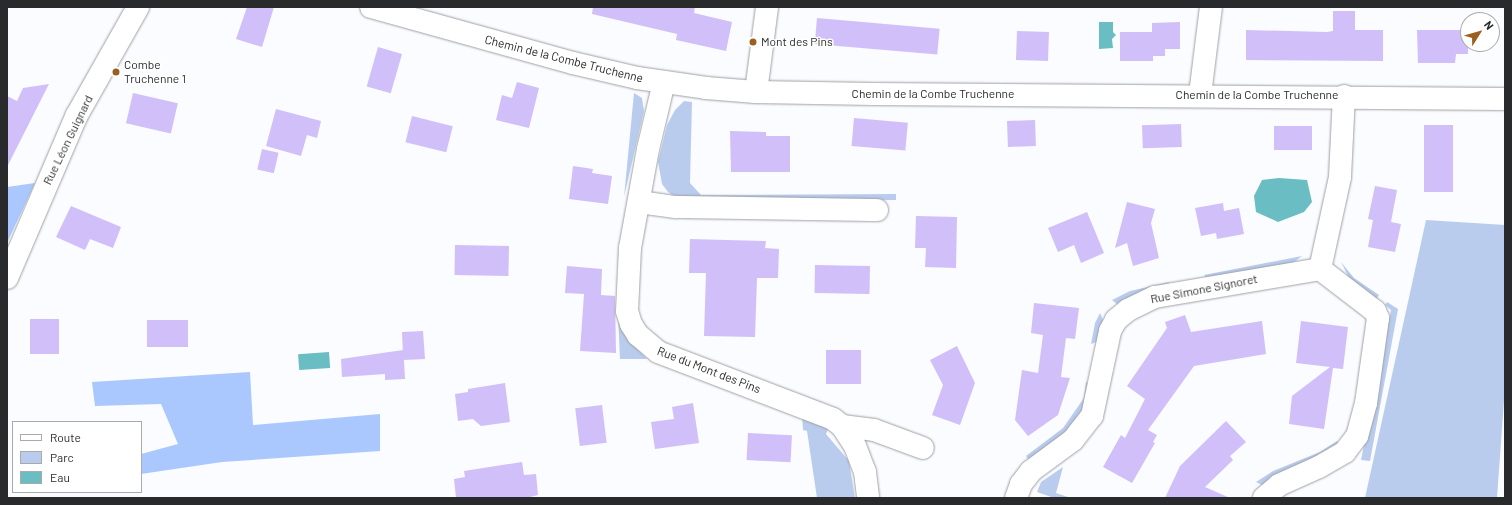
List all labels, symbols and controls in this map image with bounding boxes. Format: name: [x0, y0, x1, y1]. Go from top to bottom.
north arrow: [1460, 12, 1500, 52]
text: N: [1482, 18, 1497, 32]
street label: Chemin de la Combe Truchenne: [483, 32, 645, 86]
place label: Mont des Pins: [761, 35, 833, 49]
marker: Mont des Pins: [748, 37, 758, 47]
place label: Combe Truchenne 1: [124, 58, 186, 86]
marker: Combe Truchenne 1: [111, 67, 121, 77]
street label: Chemin de la Combe Truchenne: [852, 87, 1014, 101]
street label: Chemin de la Combe Truchenne: [1176, 88, 1338, 102]
street label: Rue Léon Guignard: [40, 93, 96, 187]
street label: Rue Simone Signoret: [1149, 272, 1259, 306]
street label: Rue du Mont des Pins: [655, 344, 763, 396]
legend: [12, 421, 142, 493]
text: Route: [50, 430, 81, 444]
text: Parc: [50, 450, 74, 464]
text: Eau: [50, 470, 70, 484]

